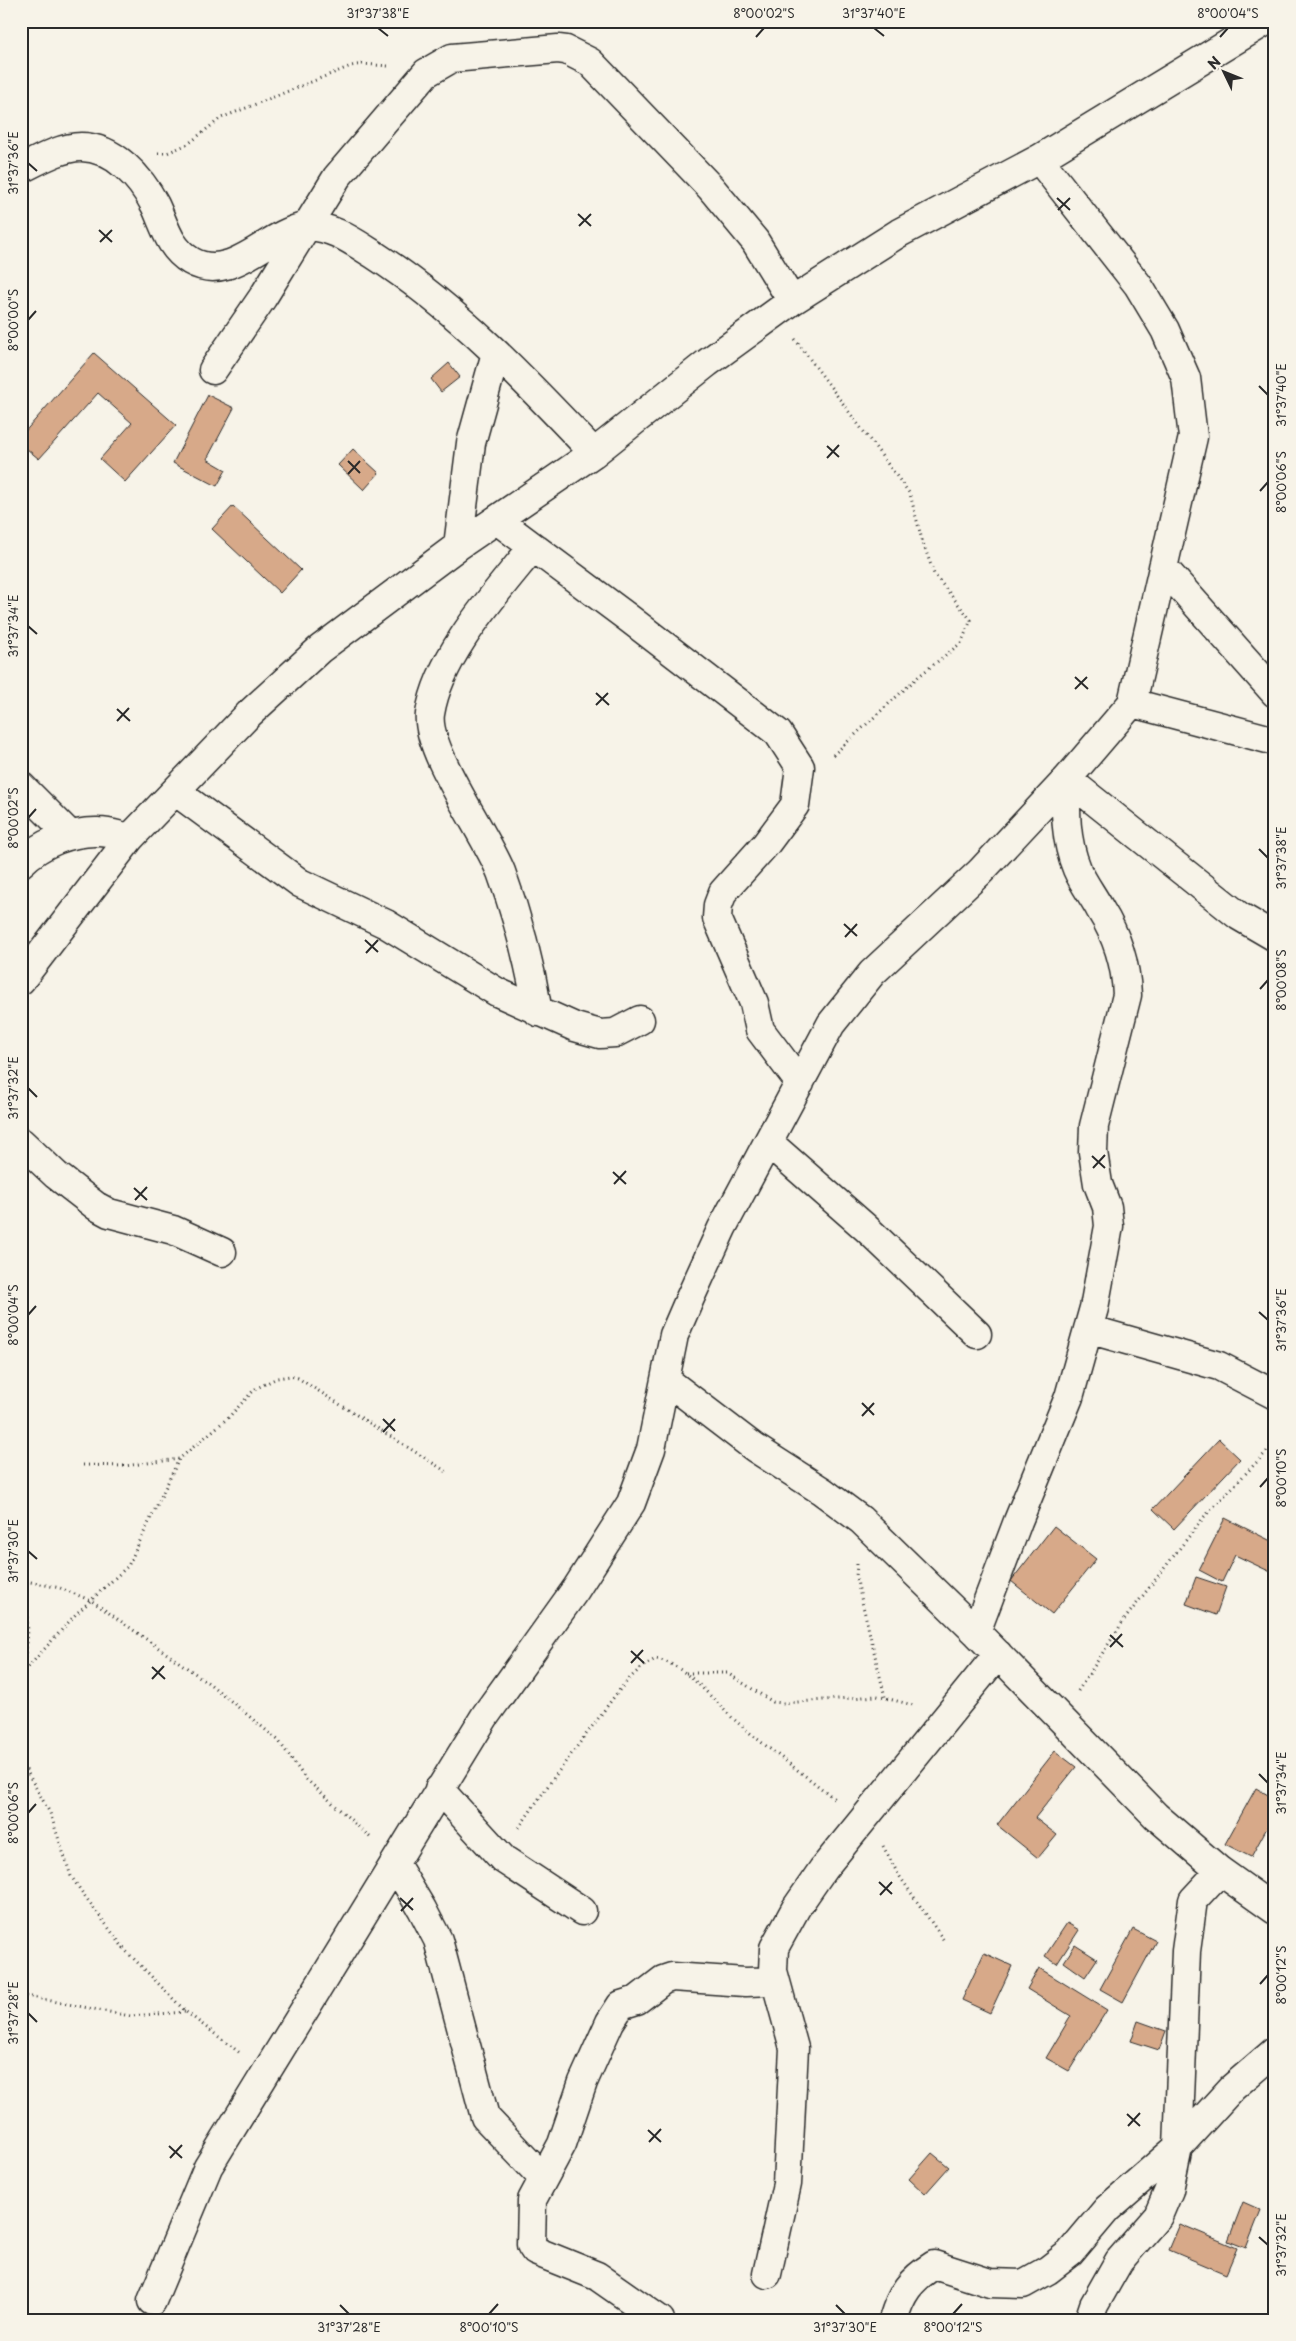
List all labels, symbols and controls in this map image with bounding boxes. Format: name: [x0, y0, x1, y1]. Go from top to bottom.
text: 31°37'38"E: [347, 4, 409, 22]
text: 8°00'02"S: [733, 4, 795, 22]
text: 31°37'40"E: [842, 4, 906, 22]
text: 8°00'04"S: [1197, 4, 1259, 22]
north arrow: [1198, 48, 1248, 98]
text: N: [1203, 52, 1226, 74]
text: 31°37'36"E: [4, 131, 22, 195]
text: 8°00'00"S: [4, 289, 22, 351]
text: 31°37'40"E: [1272, 363, 1290, 427]
text: 8°00'06"S: [1272, 451, 1290, 513]
text: 31°37'34"E: [4, 594, 22, 658]
text: 8°00'02"S: [4, 787, 22, 849]
text: 31°37'38"E: [1272, 827, 1290, 889]
text: 8°00'08"S: [1272, 949, 1290, 1011]
text: 31°37'32"E: [4, 1056, 22, 1120]
text: 8°00'04"S: [4, 1284, 22, 1346]
text: 31°37'36"E: [1272, 1288, 1290, 1352]
text: 8°00'10"S: [1272, 1448, 1290, 1508]
text: 31°37'30"E: [4, 1519, 22, 1583]
text: 31°37'34"E: [1272, 1751, 1290, 1815]
text: 8°00'06"S: [4, 1782, 22, 1844]
text: 8°00'12"S: [1272, 1946, 1290, 2004]
text: 31°37'28"E: [4, 1981, 22, 2045]
text: 31°37'32"E: [1272, 2213, 1290, 2277]
text: 31°37'28"E: [317, 2318, 381, 2336]
text: 8°00'10"S: [459, 2318, 519, 2336]
text: 31°37'30"E: [813, 2318, 877, 2336]
text: 8°00'12"S: [924, 2318, 982, 2336]

